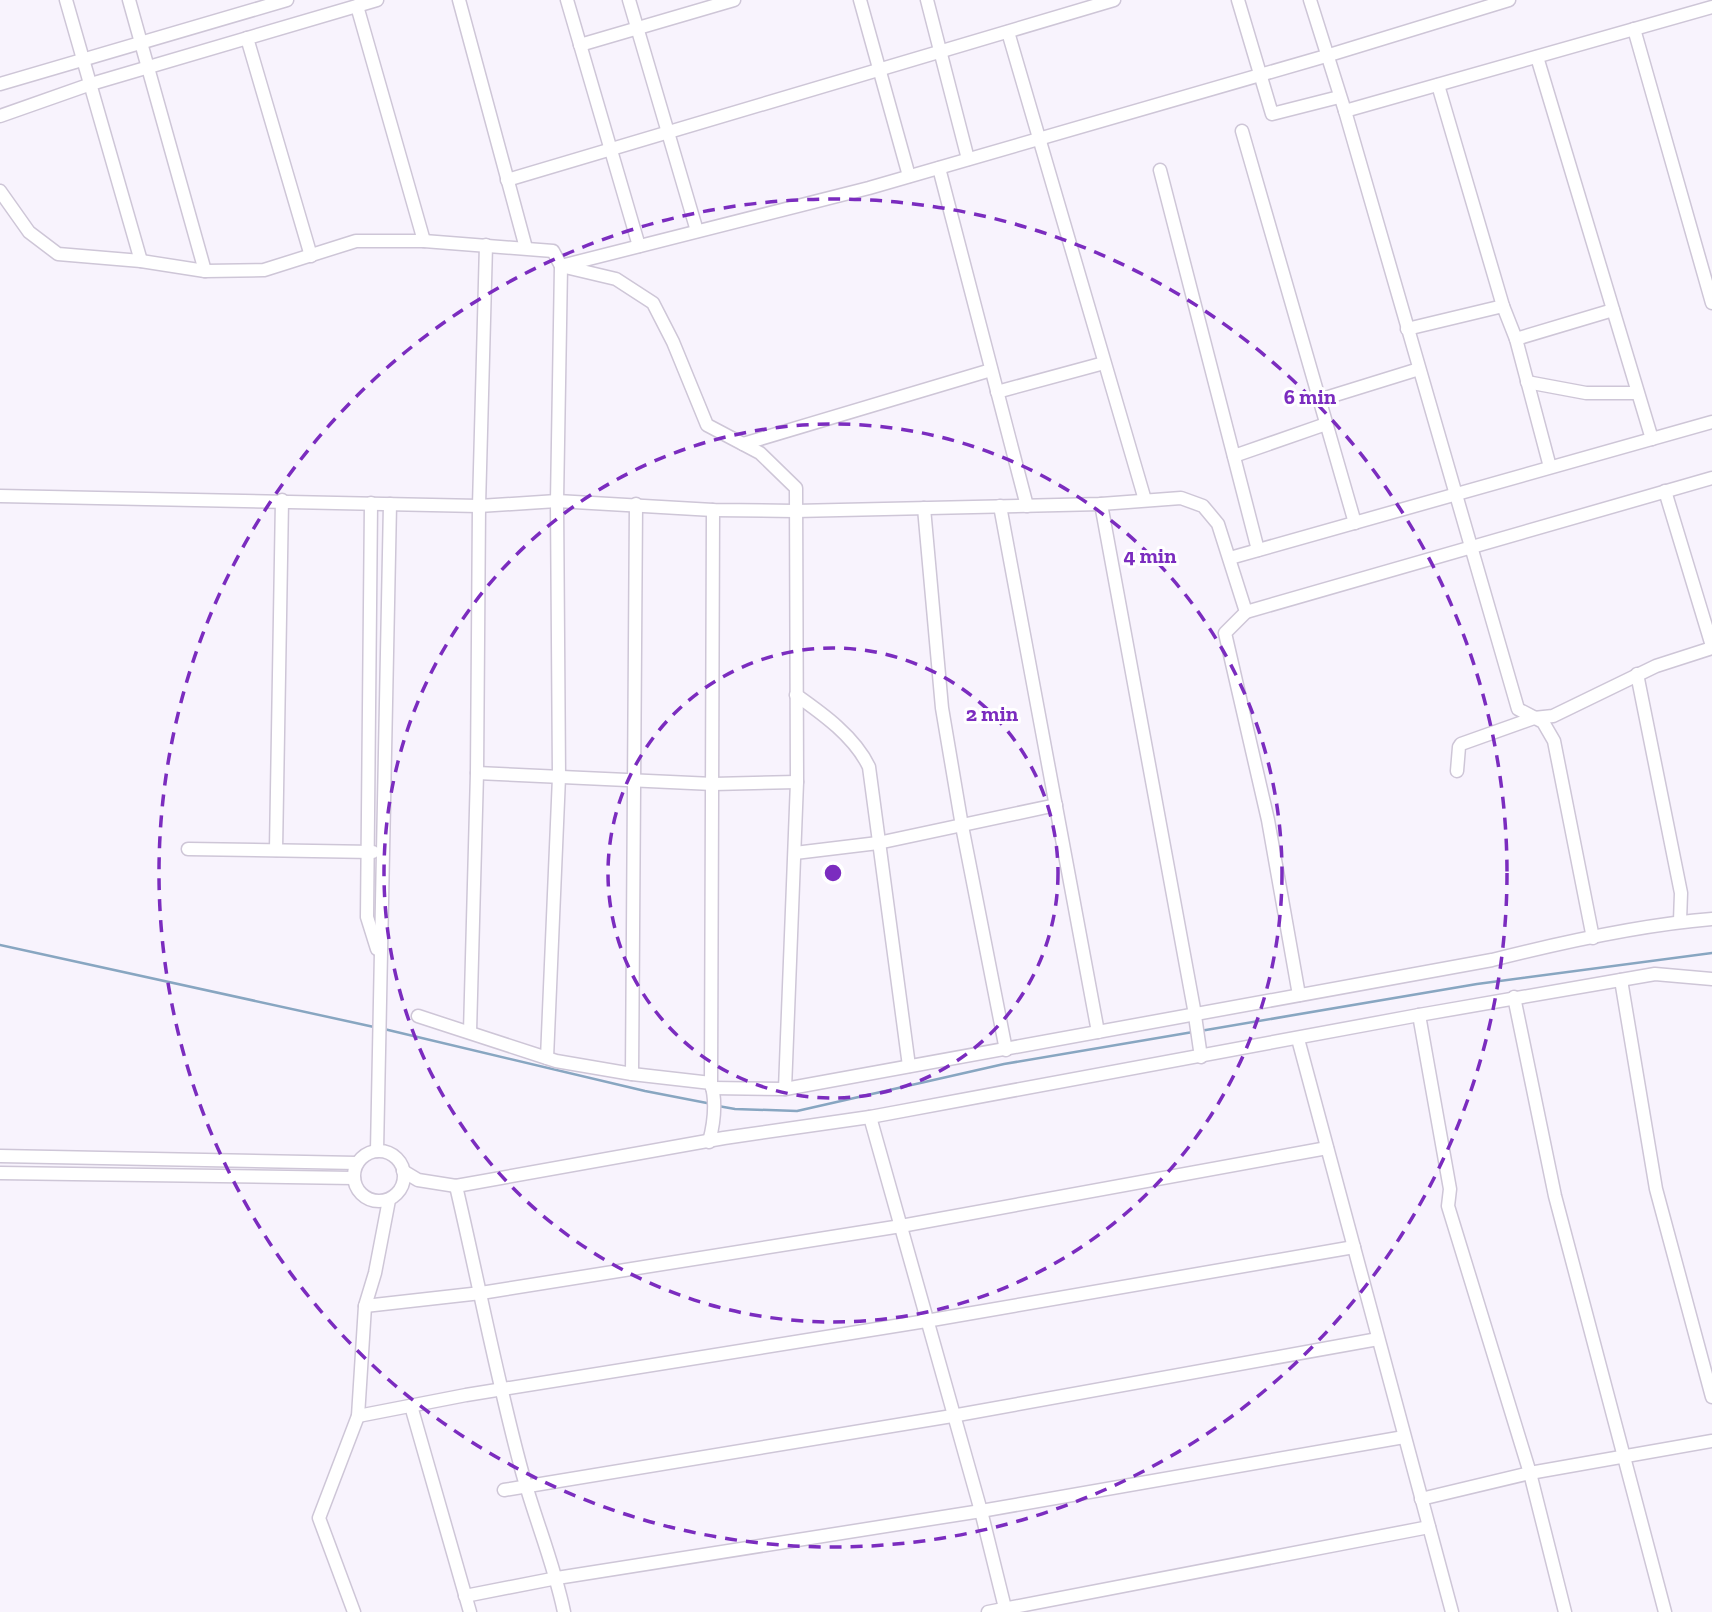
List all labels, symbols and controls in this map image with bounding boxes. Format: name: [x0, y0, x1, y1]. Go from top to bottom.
text: 6 min: [1284, 384, 1337, 409]
text: 4 min: [1123, 543, 1177, 568]
text: 2 min: [966, 701, 1019, 726]
centre of rings: [821, 861, 845, 885]

